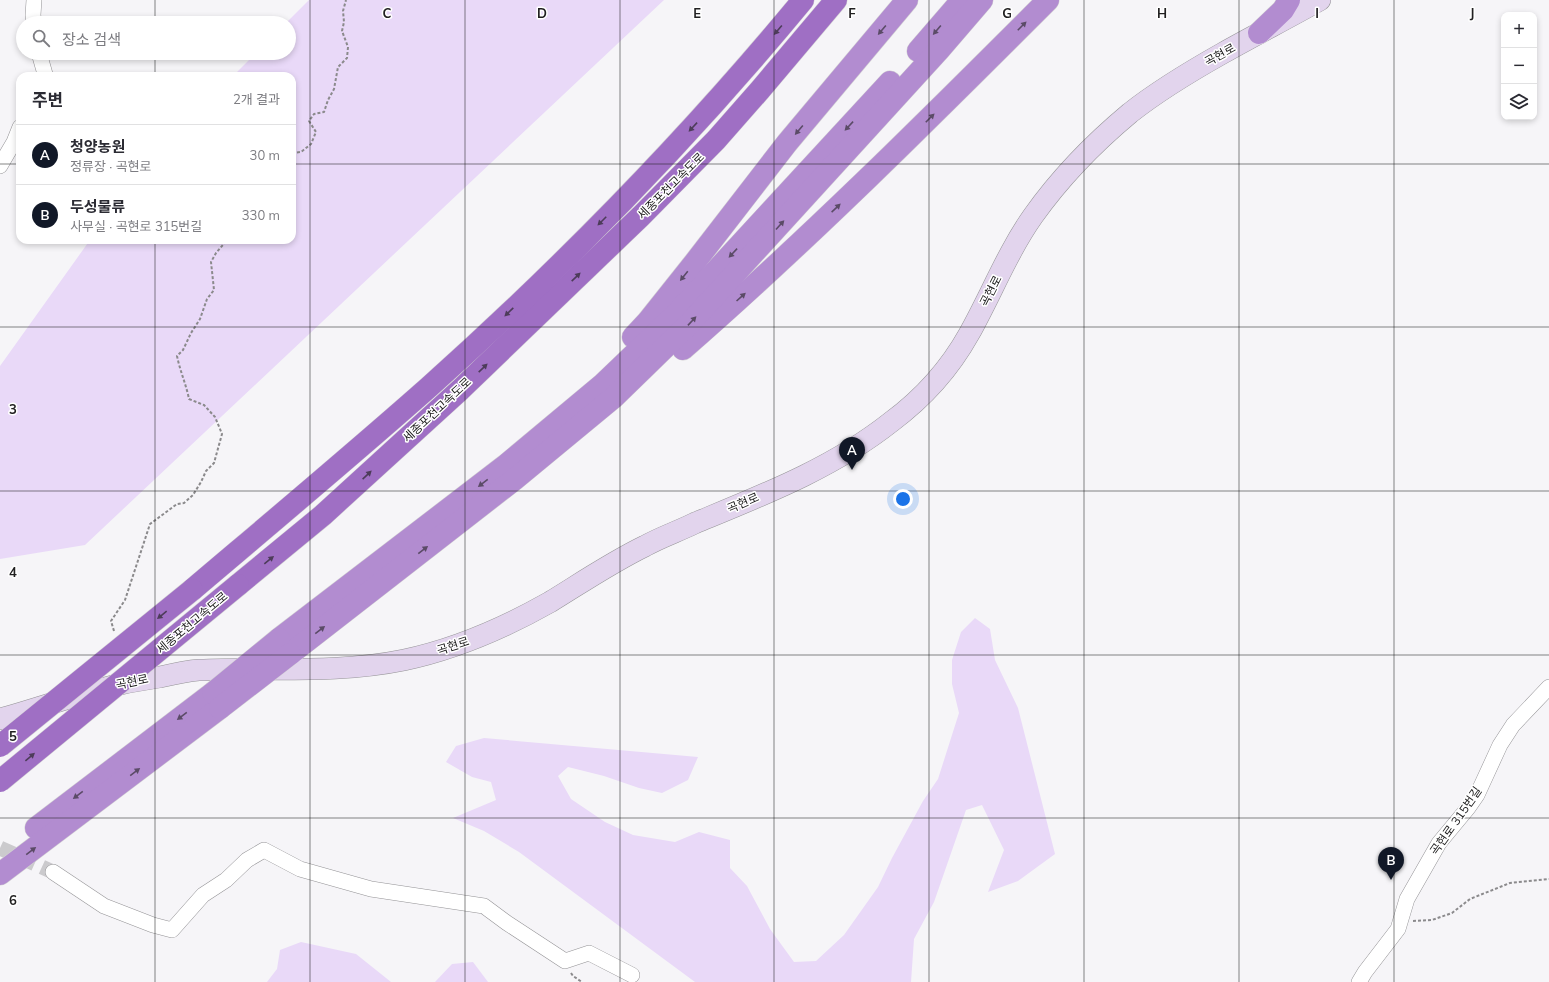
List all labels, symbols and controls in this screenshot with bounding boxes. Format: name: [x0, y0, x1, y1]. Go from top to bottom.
text: C: [383, 5, 392, 21]
text: D: [537, 5, 547, 21]
text: E: [693, 5, 701, 21]
text: F: [848, 5, 856, 21]
text: G: [1002, 5, 1012, 21]
text: H: [1157, 5, 1167, 21]
text: I: [1315, 5, 1319, 21]
text: J: [1470, 5, 1474, 21]
map controls: [1501, 12, 1537, 120]
button: +: [1501, 12, 1537, 48]
search box: [16, 16, 296, 60]
one-way arrow: [1017, 21, 1027, 31]
one-way arrow: [932, 24, 941, 35]
one-way arrow: [774, 25, 783, 35]
one-way arrow: [877, 25, 886, 35]
icon: search: [30, 27, 52, 49]
text: 장소 검색: [62, 30, 121, 49]
street label: 곡현로: [1202, 40, 1238, 69]
button: −: [1501, 48, 1537, 84]
button: layers: [1501, 84, 1537, 120]
text: 주변: [32, 89, 63, 110]
text: 2개 결과: [233, 91, 280, 107]
one-way arrow: [925, 113, 935, 123]
one-way arrow: [844, 121, 854, 131]
one-way arrow: [688, 122, 697, 133]
one-way arrow: [794, 124, 803, 135]
text: 청양농원: [70, 137, 125, 156]
text: A: [40, 147, 50, 163]
text: 30 m: [250, 147, 280, 163]
street label: 세종포천고속도로: [634, 149, 707, 222]
text: 정류장 · 곡현로: [70, 158, 152, 174]
text: 두성물류: [70, 197, 125, 216]
one-way arrow: [831, 203, 841, 213]
text: B: [41, 207, 49, 223]
text: 330 m: [242, 207, 280, 223]
one-way arrow: [597, 216, 607, 226]
text: 사무실 · 곡현로 315번길: [70, 218, 202, 234]
one-way arrow: [775, 220, 784, 229]
one-way arrow: [728, 247, 737, 258]
one-way arrow: [680, 271, 688, 282]
one-way arrow: [571, 272, 581, 282]
street label: 곡현로: [976, 273, 1005, 309]
one-way arrow: [736, 293, 747, 302]
one-way arrow: [504, 307, 514, 317]
one-way arrow: [687, 316, 696, 325]
one-way arrow: [478, 363, 488, 372]
street label: 세종포천고속도로: [399, 374, 474, 445]
text: 3: [9, 401, 17, 417]
pin: A: [839, 437, 865, 470]
one-way arrow: [362, 470, 372, 480]
one-way arrow: [478, 478, 489, 487]
street label: 곡현로: [725, 489, 761, 516]
your location: [893, 489, 913, 509]
one-way arrow: [418, 546, 429, 554]
one-way arrow: [263, 555, 274, 564]
text: 4: [9, 564, 17, 580]
street label: 세종포천고속도로: [153, 588, 230, 657]
one-way arrow: [156, 610, 167, 619]
one-way arrow: [315, 625, 326, 634]
street label: 곡현로: [435, 633, 471, 658]
street label: 곡현로: [114, 671, 150, 692]
one-way arrow: [176, 712, 187, 721]
text: 5: [9, 728, 17, 744]
one-way arrow: [25, 752, 36, 761]
one-way arrow: [129, 768, 140, 776]
street label: 곡현로 315번길: [1427, 784, 1485, 858]
one-way arrow: [73, 791, 84, 800]
one-way arrow: [26, 846, 37, 855]
pin: B: [1378, 847, 1404, 880]
text: 6: [9, 892, 17, 908]

